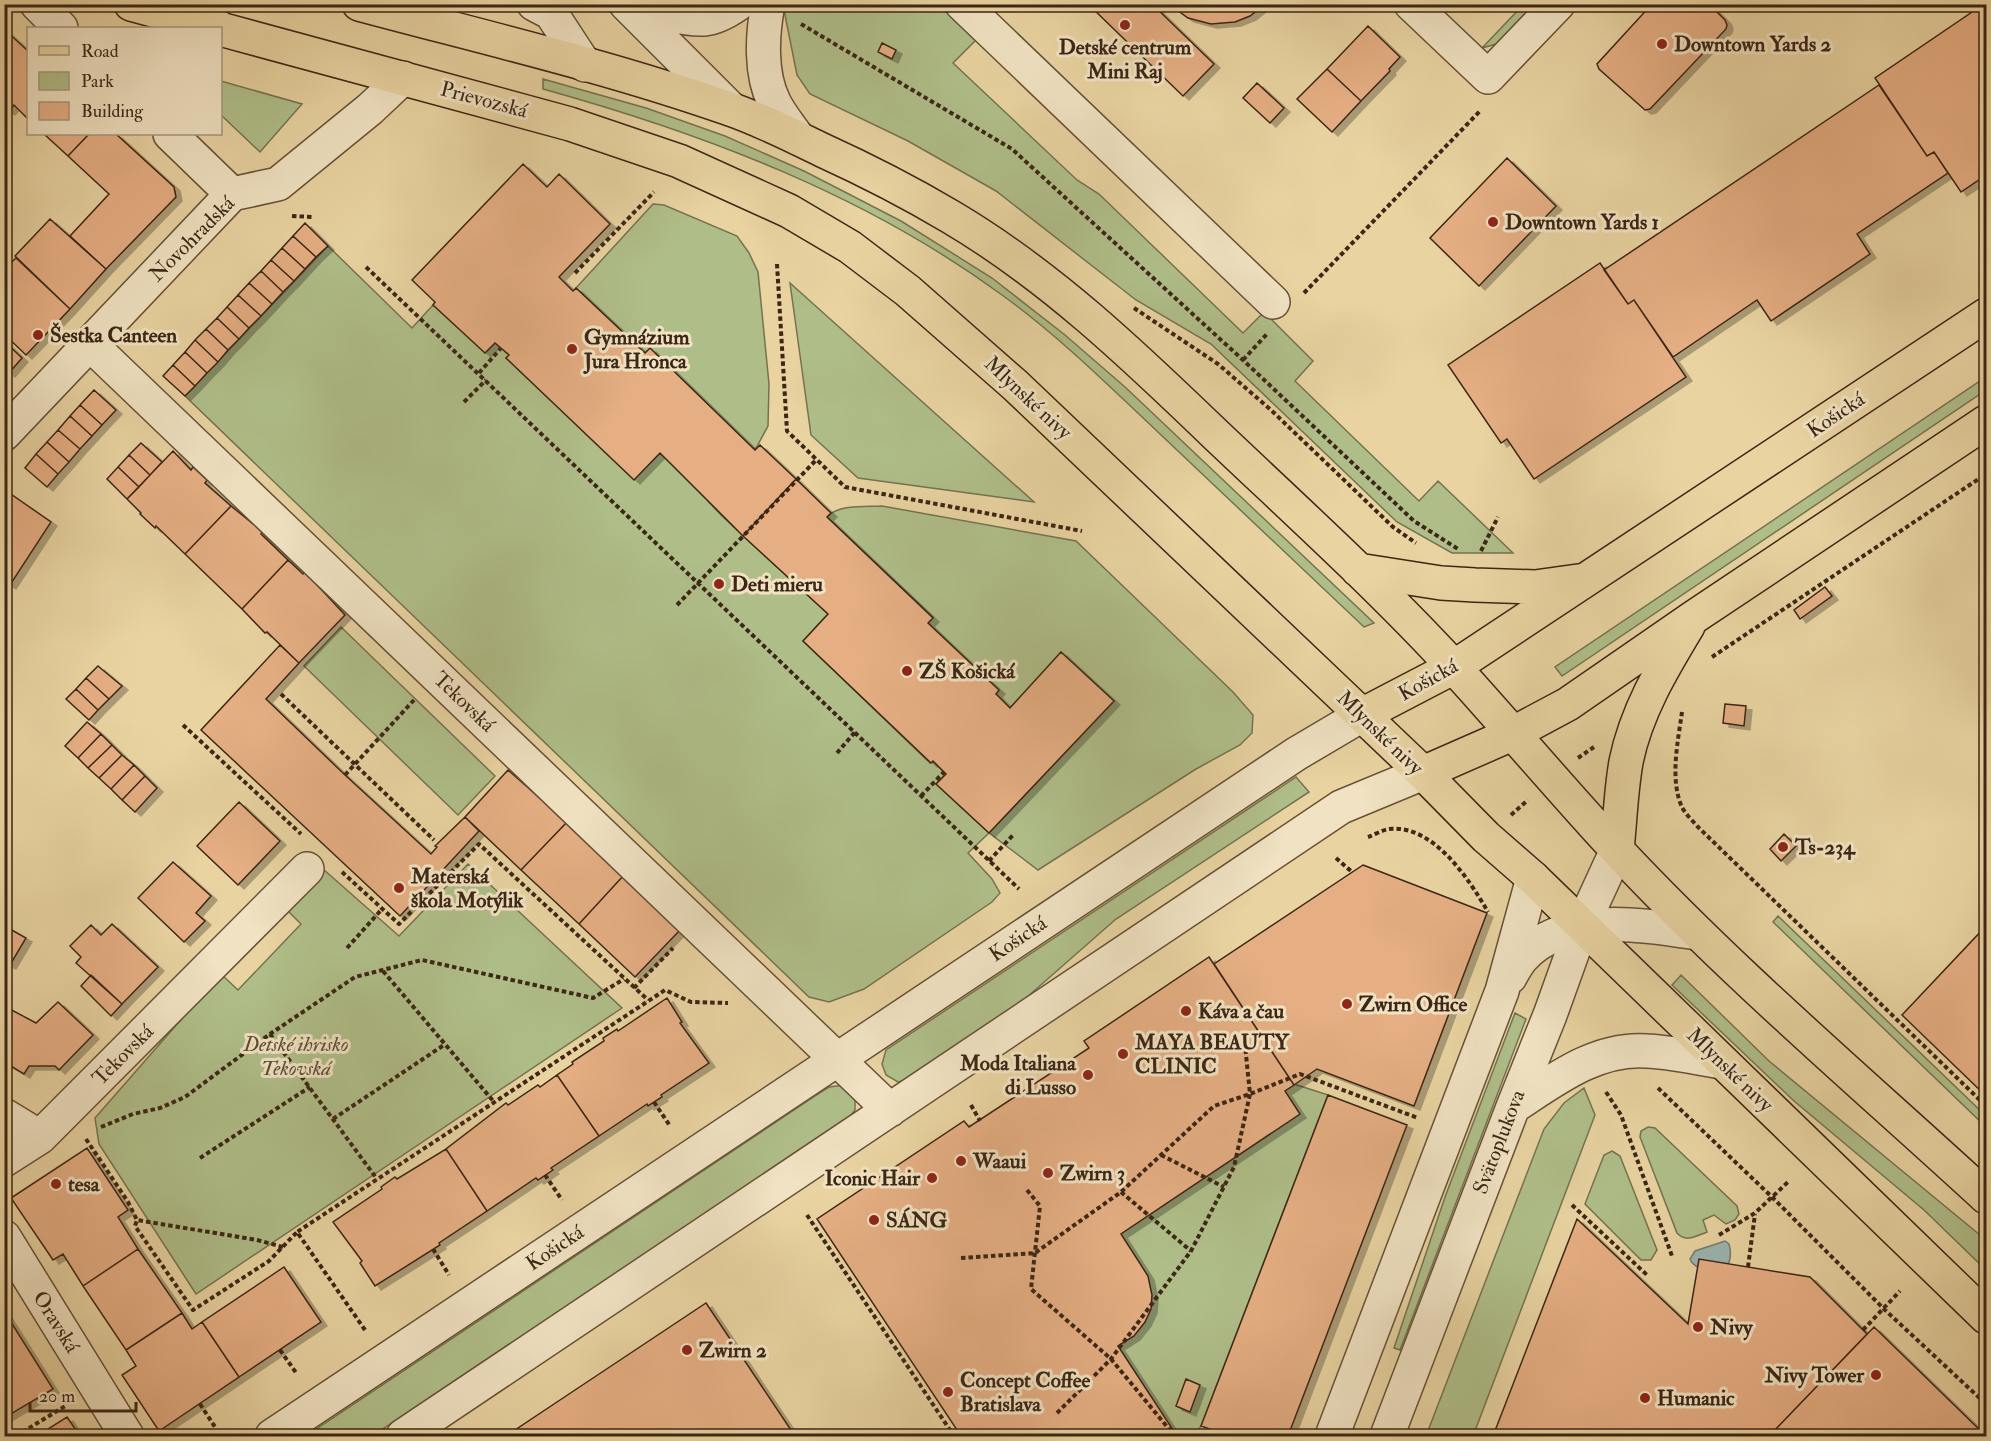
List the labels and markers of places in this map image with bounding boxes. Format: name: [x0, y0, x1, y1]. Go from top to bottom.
marker: Detské centrum Mini Raj: [1118, 18, 1132, 32]
place label: Downtown Yards 2: [1674, 31, 1832, 58]
place label: Detské centrum Mini Raj: [1059, 34, 1192, 85]
marker: Downtown Yards 2: [1655, 37, 1669, 51]
place label: Downtown Yards 1: [1505, 209, 1659, 236]
marker: Downtown Yards 1: [1486, 215, 1500, 229]
place label: Šestka Canteen: [50, 322, 177, 349]
place label: Gymnázium Jura Hronca: [583, 324, 690, 375]
marker: Šestka Canteen: [31, 328, 45, 342]
marker: Gymnázium Jura Hronca: [565, 342, 579, 356]
place label: Deti mieru: [731, 571, 823, 598]
marker: Deti mieru: [712, 577, 726, 591]
place label: ZŠ Košická: [919, 658, 1016, 685]
marker: ZŠ Košická: [900, 664, 914, 678]
place label: Ts-234: [1794, 834, 1856, 861]
marker: Ts-234: [1776, 840, 1790, 854]
place label: Materská škola Motýlik: [410, 863, 524, 914]
marker: Materská škola Motýlik: [392, 881, 406, 895]
place label: Zwirn Office: [1359, 991, 1468, 1018]
marker: Zwirn Office: [1340, 997, 1354, 1011]
place label: Káva a čau: [1198, 998, 1284, 1025]
marker: Káva a čau: [1179, 1004, 1193, 1018]
place label: MAYA BEAUTY CLINIC: [1134, 1029, 1291, 1080]
marker: MAYA BEAUTY CLINIC: [1116, 1047, 1130, 1061]
place label: Moda Italiana di Lusso: [959, 1050, 1077, 1101]
marker: Moda Italiana di Lusso: [1081, 1068, 1095, 1082]
place label: Waaui: [972, 1148, 1027, 1175]
marker: Waaui: [954, 1154, 968, 1168]
place label: Zwirn 3: [1060, 1160, 1125, 1187]
place label: Iconic Hair: [825, 1165, 921, 1192]
marker: Zwirn 3: [1041, 1166, 1055, 1180]
place label: tesa: [68, 1171, 101, 1198]
marker: Iconic Hair: [925, 1171, 939, 1185]
marker: tesa: [49, 1177, 63, 1191]
place label: SÁNG: [886, 1207, 948, 1234]
marker: SÁNG: [867, 1213, 881, 1227]
place label: Nivy: [1709, 1314, 1753, 1341]
marker: Nivy: [1691, 1320, 1705, 1334]
place label: Zwirn 2: [699, 1337, 767, 1364]
marker: Zwirn 2: [680, 1343, 694, 1357]
place label: Nivy Tower: [1764, 1362, 1865, 1389]
place label: Concept Coffee Bratislava: [960, 1367, 1091, 1418]
marker: Nivy Tower: [1869, 1368, 1883, 1382]
marker: Concept Coffee Bratislava: [941, 1385, 955, 1399]
place label: Humanic: [1657, 1385, 1735, 1412]
marker: Humanic: [1638, 1391, 1652, 1405]

